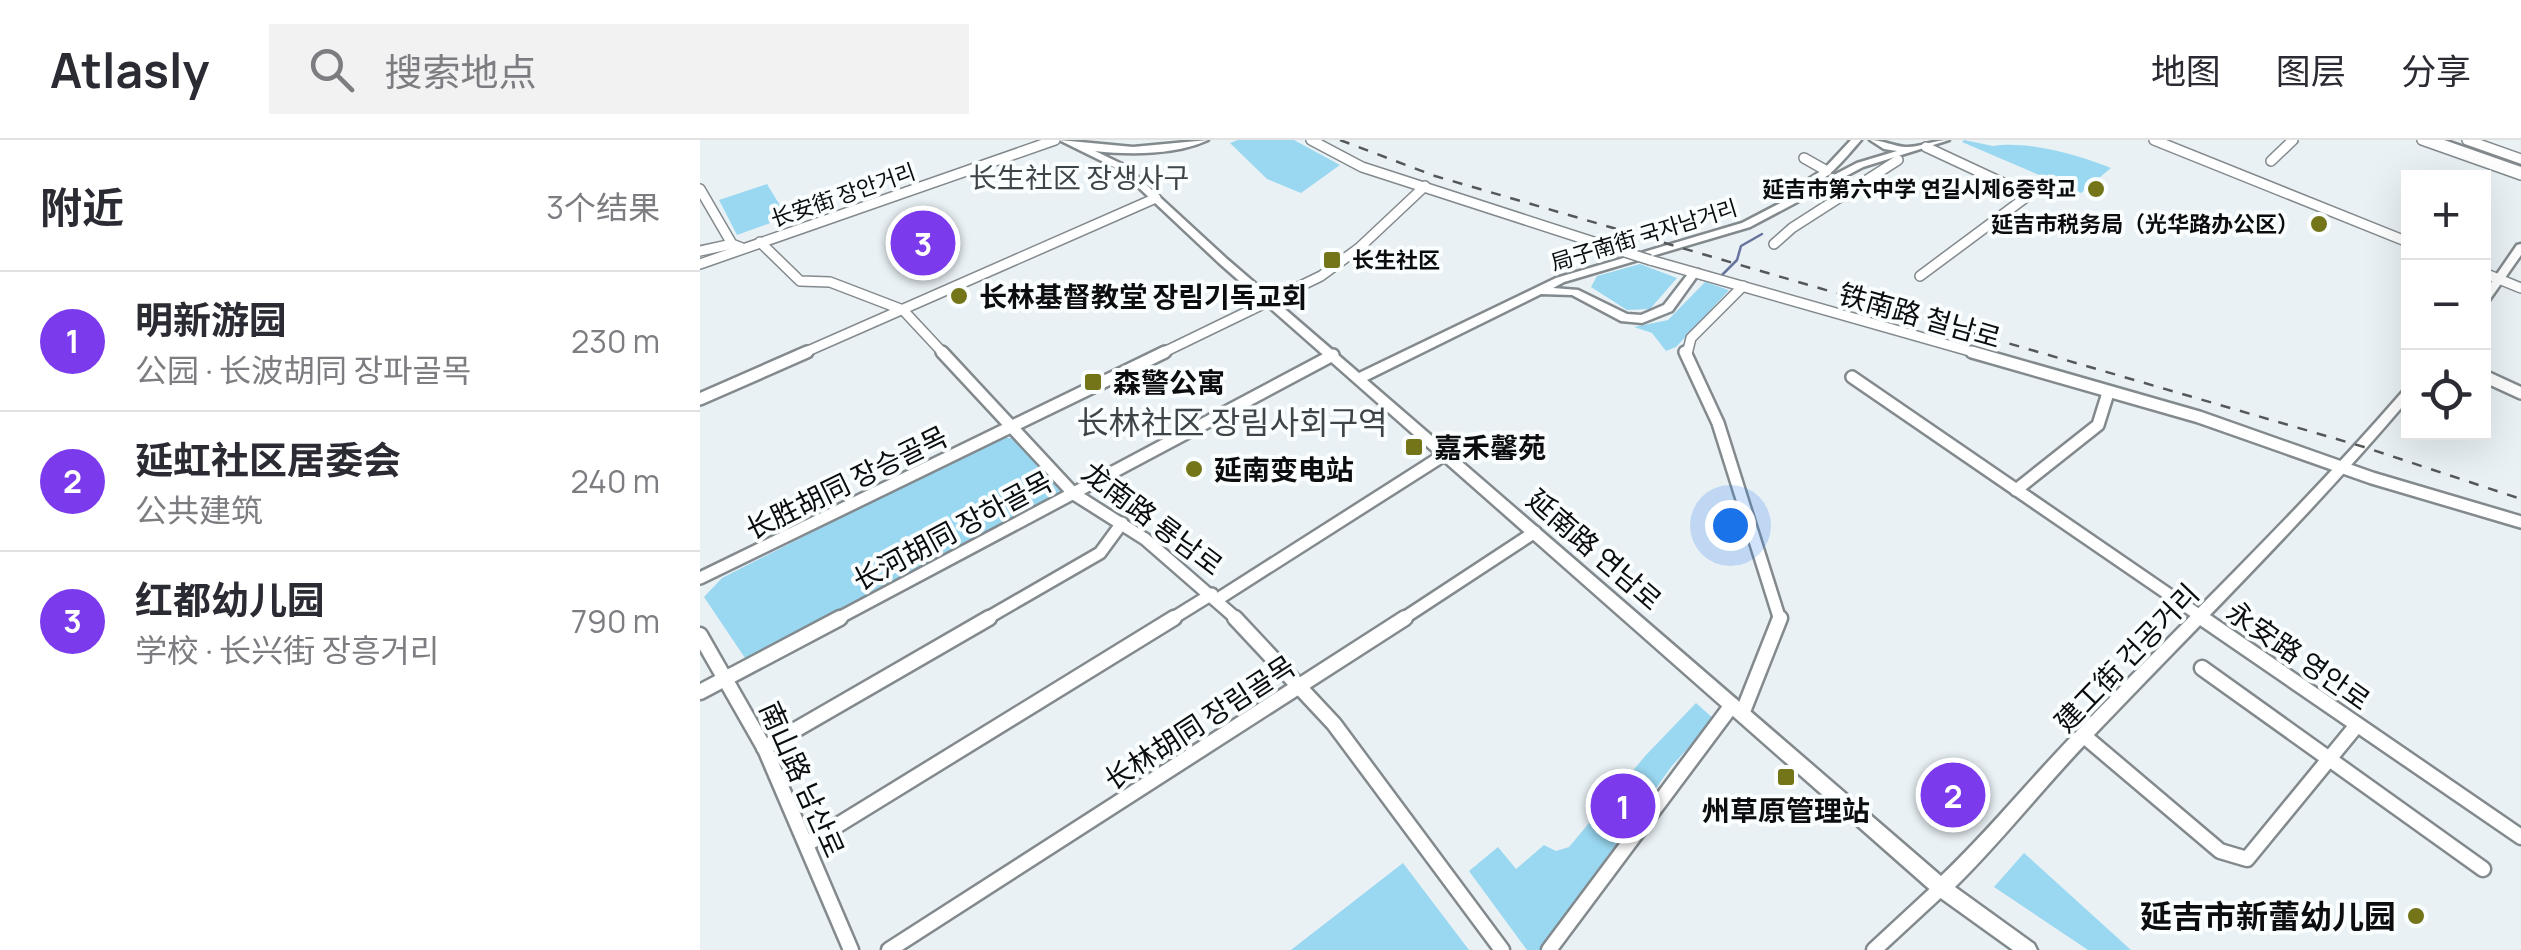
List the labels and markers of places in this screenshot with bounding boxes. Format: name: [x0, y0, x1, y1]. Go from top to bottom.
place label: 延吉市第六中学 연길시제6중학교: [1762, 174, 2076, 204]
marker: 延吉市第六中学 연길시제6중학교: [2085, 178, 2107, 200]
pin: 3: [890, 206, 956, 280]
place label: 延吉市税务局（光华路办公区）: [1991, 209, 2299, 239]
marker: 延吉市税务局（光华路办公区）: [2308, 213, 2330, 235]
place label: 长生社区: [1352, 245, 1440, 275]
marker: 长生社区: [1321, 249, 1343, 271]
place label: 长林基督教堂 장림기독교회: [979, 277, 1307, 315]
marker: 长林基督教堂 장림기독교회: [948, 285, 970, 307]
place label: 森警公寓: [1113, 363, 1225, 401]
marker: 森警公寓: [1082, 371, 1104, 393]
place label: 嘉禾馨苑: [1434, 428, 1546, 466]
marker: 嘉禾馨苑: [1403, 436, 1425, 458]
place label: 延南变电站: [1214, 450, 1354, 488]
marker: 延南变电站: [1183, 458, 1205, 480]
pin: 2: [1920, 758, 1986, 832]
marker: 州草原管理站: [1775, 766, 1797, 788]
pin: 1: [1590, 768, 1656, 844]
place label: 州草原管理站: [1702, 791, 1870, 829]
place label: 延吉市新蕾幼儿园: [2140, 894, 2396, 938]
marker: 延吉市新蕾幼儿园: [2405, 905, 2427, 927]

